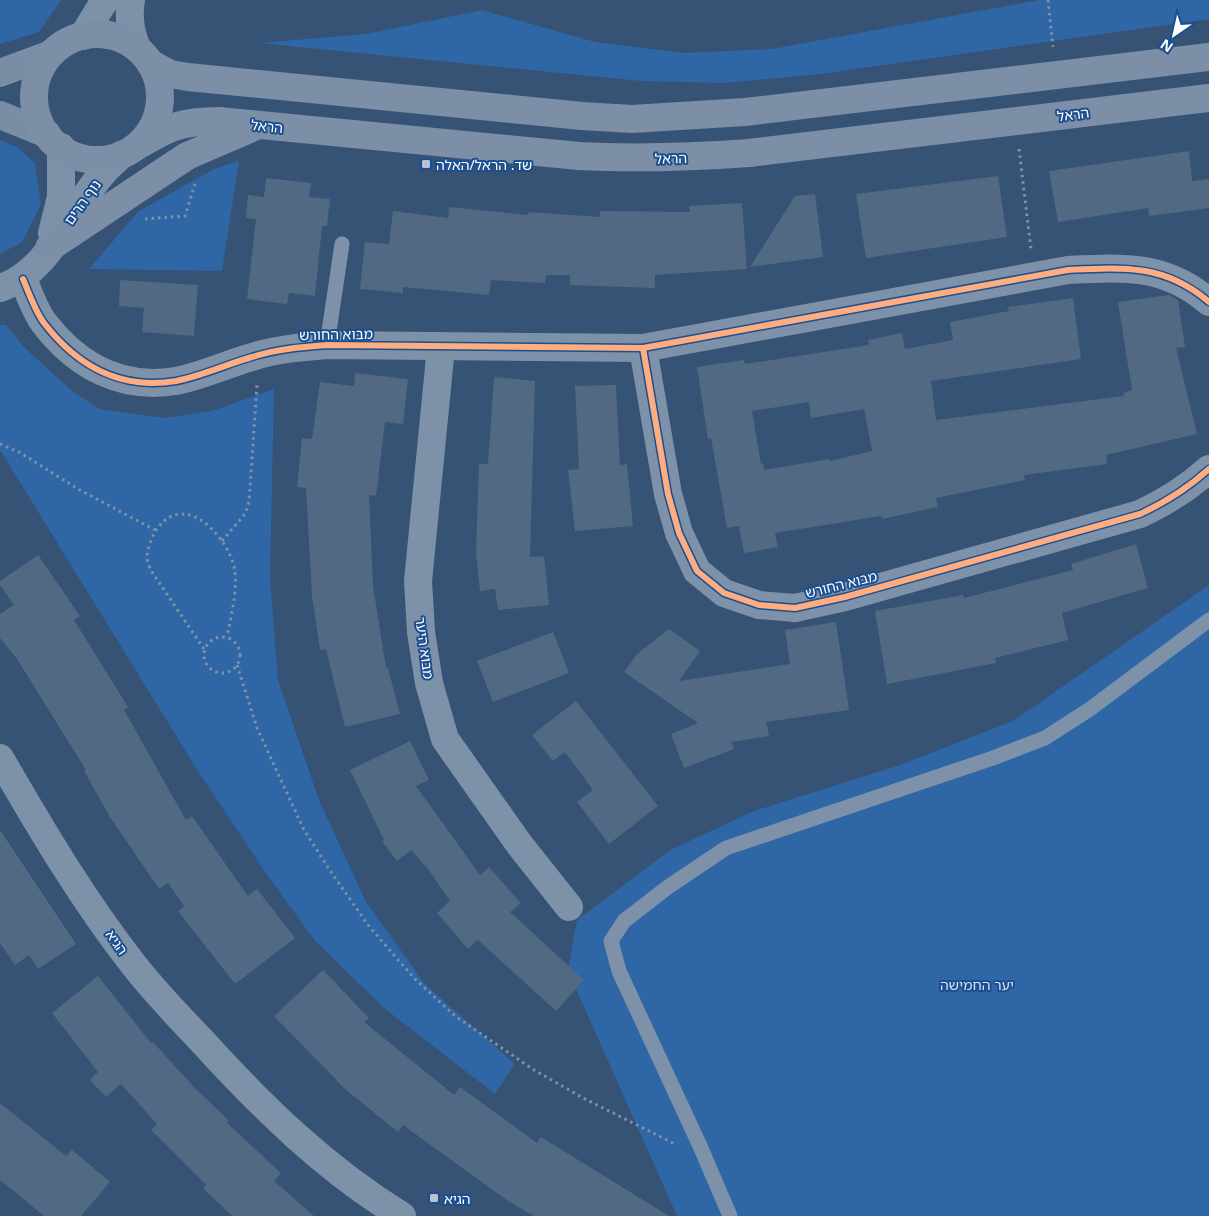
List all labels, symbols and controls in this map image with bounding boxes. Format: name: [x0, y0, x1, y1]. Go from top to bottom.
north arrow: [1149, 10, 1199, 60]
text: N: [1156, 35, 1176, 57]
street label: הראל: [1056, 103, 1090, 125]
street label: הראל: [250, 115, 284, 137]
street label: הראל: [655, 148, 687, 168]
place label: שד. הראל/האלה: [436, 155, 532, 174]
marker: שד. הראל/האלה: [420, 158, 432, 170]
street label: נוף הרים: [59, 176, 105, 228]
street label: מבוא החורש: [299, 324, 373, 344]
street label: מבוא החורש: [803, 566, 879, 602]
street label: מבוא היער: [411, 616, 439, 680]
street label: הגיא: [102, 926, 132, 958]
park label: יער החמישה: [940, 975, 1014, 994]
place label: הגיא: [444, 1189, 471, 1208]
marker: הגיא: [428, 1192, 440, 1204]

